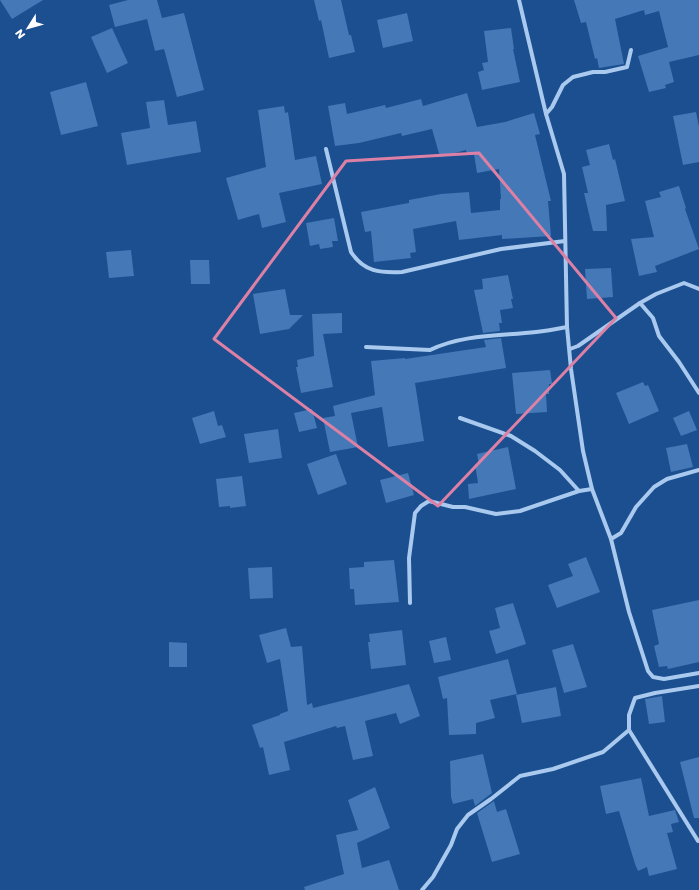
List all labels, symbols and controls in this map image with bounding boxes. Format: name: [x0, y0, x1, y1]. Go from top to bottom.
north arrow: [8, 8, 48, 48]
text: N: [11, 26, 29, 42]

